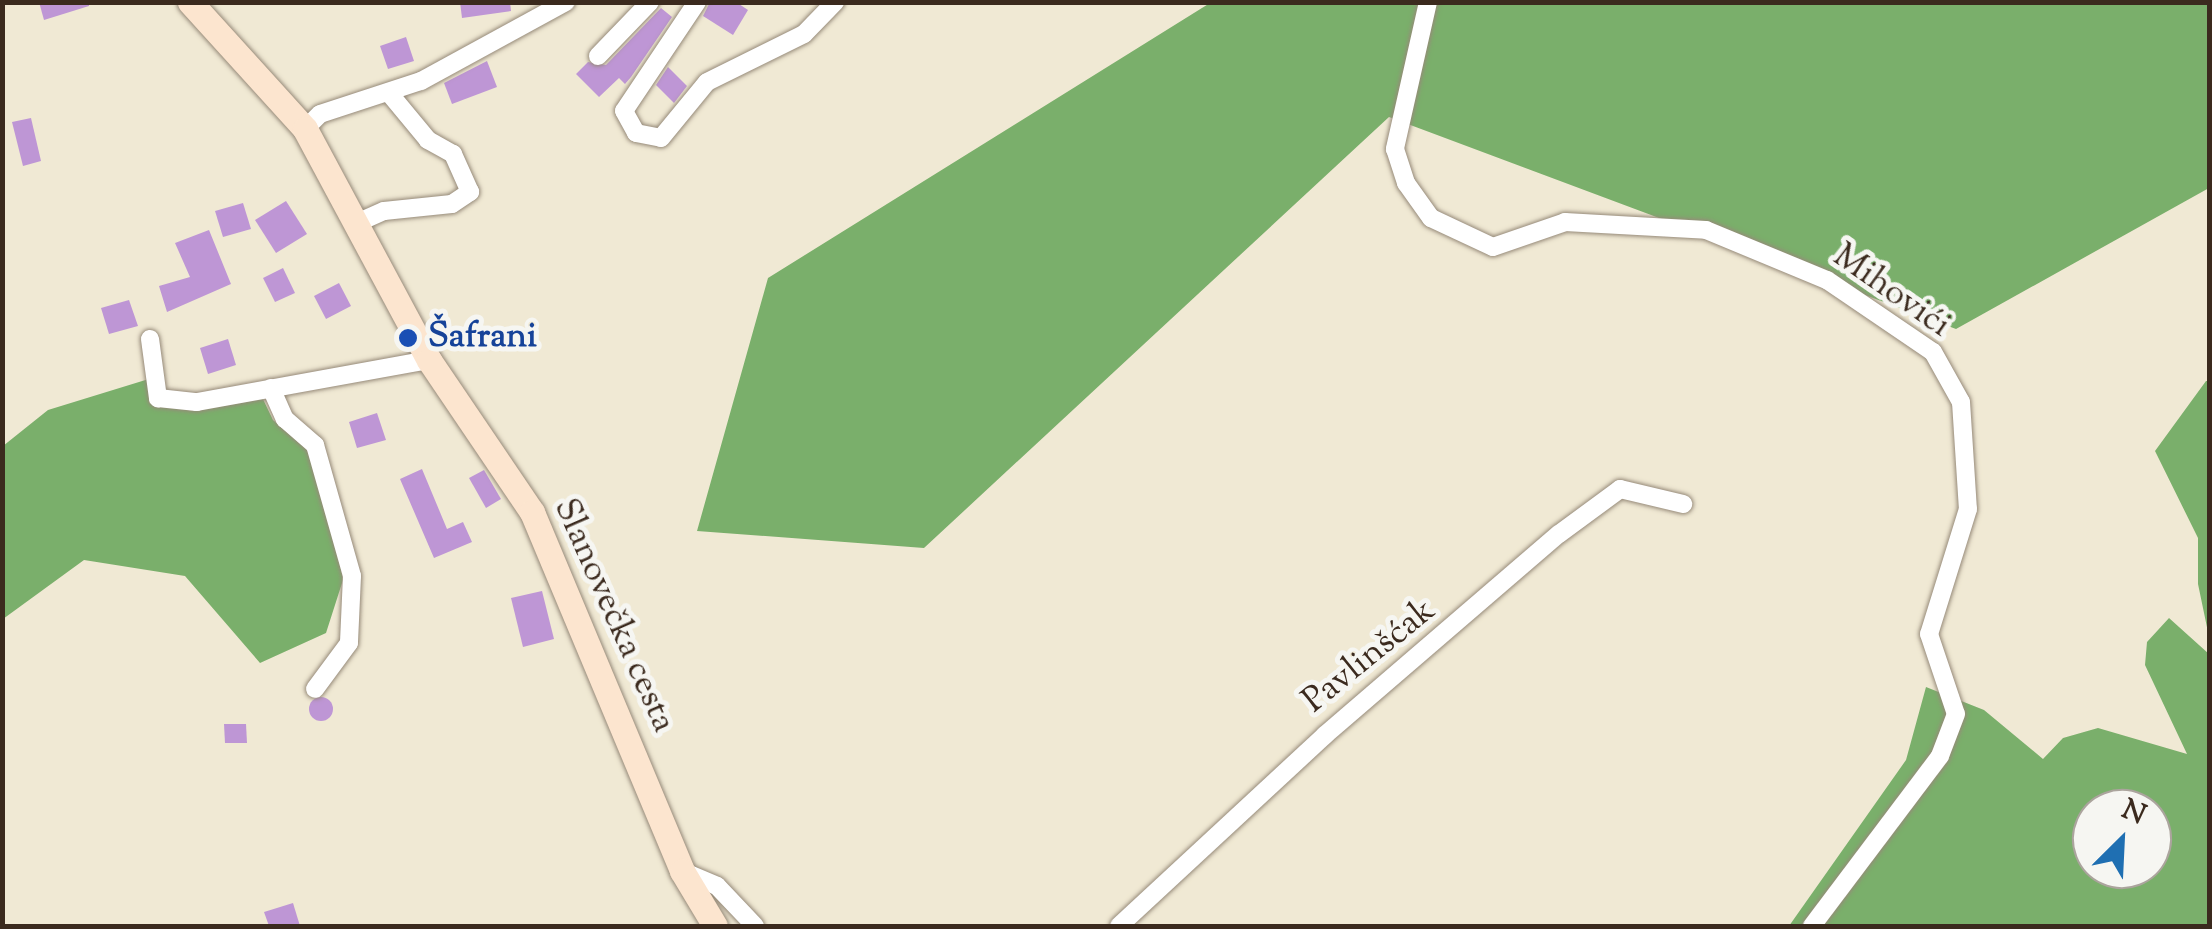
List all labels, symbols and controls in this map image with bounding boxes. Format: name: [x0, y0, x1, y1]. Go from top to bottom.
street label: Mihovići: [1824, 236, 1958, 348]
place label: Šafrani: [428, 317, 537, 359]
marker: Šafrani: [397, 327, 419, 349]
street label: Slanovečka cesta: [543, 493, 683, 739]
street label: Pavlinšćak: [1295, 591, 1445, 723]
north arrow: [2072, 789, 2172, 889]
text: N: [2115, 791, 2152, 836]

